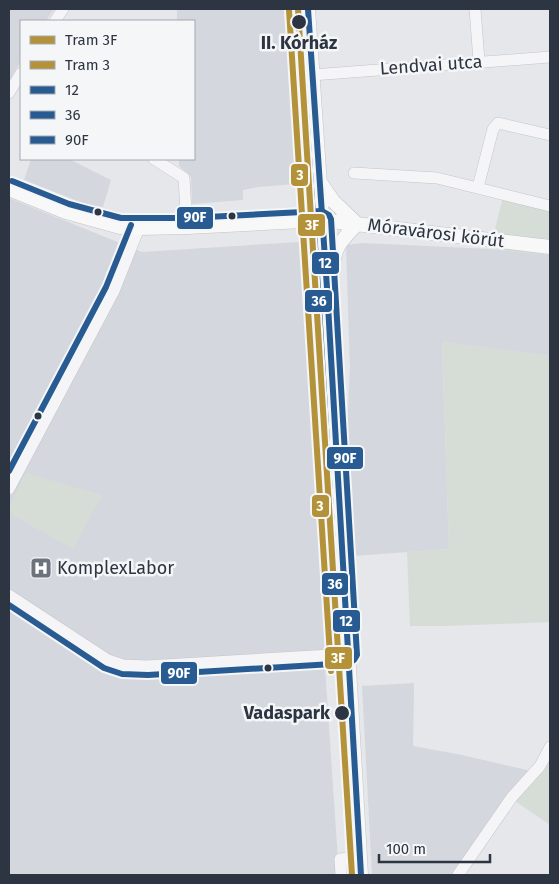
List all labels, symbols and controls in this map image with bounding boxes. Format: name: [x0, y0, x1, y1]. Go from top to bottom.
marker: II. Kórház: [290, 13, 308, 31]
legend: [20, 20, 195, 160]
text: Tram 3F: [65, 31, 117, 49]
place label: II. Kórház: [261, 32, 337, 54]
street label: Lendvai utca: [379, 50, 483, 80]
text: Tram 3: [65, 56, 110, 74]
text: 12: [65, 81, 79, 99]
text: 36: [65, 106, 80, 124]
text: 90F: [65, 131, 89, 149]
line badge: 3: [290, 163, 309, 187]
text: 3: [295, 167, 304, 184]
line badge: 90F: [176, 206, 214, 230]
unlabelled marker: [93, 207, 103, 217]
text: 90F: [184, 209, 207, 226]
unlabelled marker: [227, 211, 237, 221]
line badge: 3F: [297, 213, 326, 237]
street label: Móravárosi körút: [366, 214, 506, 252]
text: 3F: [304, 217, 319, 234]
line badge: 12: [311, 251, 340, 275]
text: 12: [318, 255, 332, 272]
line badge: 36: [304, 289, 333, 313]
text: 36: [310, 293, 327, 310]
unlabelled marker: [33, 411, 43, 421]
line badge: 90F: [326, 446, 364, 470]
text: 90F: [334, 450, 357, 467]
line badge: 3: [311, 494, 330, 518]
text: 3: [315, 498, 324, 515]
hospital icon: KomplexLabor: [29, 556, 53, 580]
place label: KomplexLabor: [57, 557, 174, 579]
line badge: 36: [321, 572, 349, 596]
text: 36: [326, 576, 343, 593]
line badge: 12: [332, 609, 361, 633]
text: 12: [339, 613, 353, 630]
line badge: 3F: [324, 646, 353, 670]
text: 3F: [330, 650, 345, 667]
line badge: 90F: [160, 661, 198, 685]
unlabelled marker: [263, 663, 273, 673]
text: 90F: [168, 665, 191, 682]
place label: Vadaspark: [243, 702, 331, 724]
marker: Vadaspark: [333, 704, 351, 722]
scale bar: [379, 832, 490, 864]
text: 100 m: [386, 840, 426, 858]

